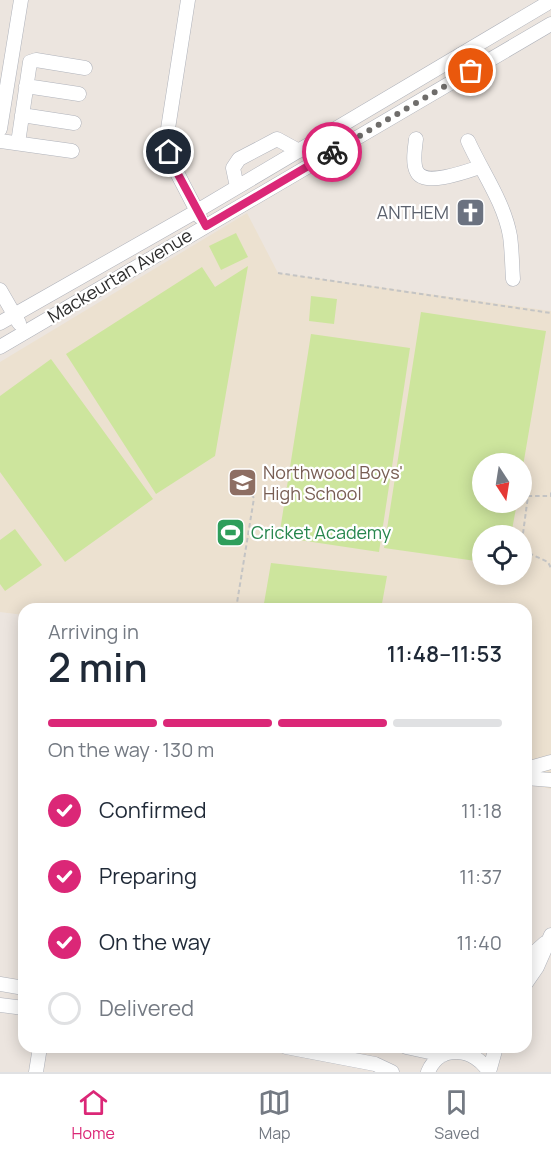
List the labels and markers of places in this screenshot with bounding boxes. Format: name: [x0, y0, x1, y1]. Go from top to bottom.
pin: [445, 45, 496, 96]
pin: [143, 126, 194, 177]
church icon: ANTHEM: [454, 197, 486, 229]
place label: ANTHEM: [377, 200, 449, 224]
place label: Northwood Boys' High School: [263, 460, 403, 505]
school or university icon: Northwood Boys' High School: [226, 467, 258, 499]
sports icon: Cricket Academy: [214, 517, 246, 549]
place label: Cricket Academy: [251, 520, 392, 544]

